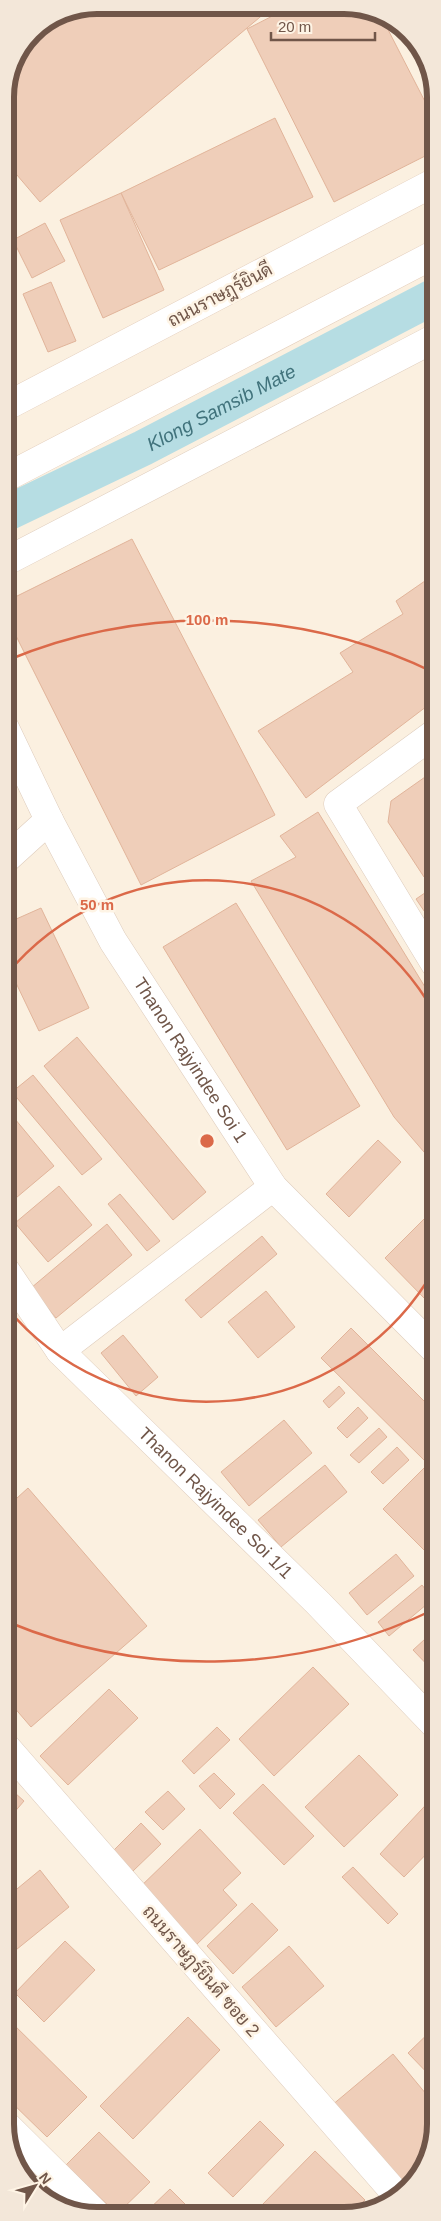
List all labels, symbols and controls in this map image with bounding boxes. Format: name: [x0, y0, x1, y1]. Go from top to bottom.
scale bar: [271, 10, 375, 42]
text: 20 m: [278, 18, 311, 35]
street label: ถนนราษฎร์ยินดี: [163, 256, 276, 333]
water label: Klong Samsib Mate: [143, 360, 299, 455]
text: 100 m: [186, 611, 228, 628]
text: 50 m: [80, 896, 114, 913]
street label: Thanon Rajyindee Soi 1: [130, 974, 251, 1146]
centre of rings: [198, 1132, 216, 1150]
street label: Thanon Rajyindee Soi 1/1: [134, 1423, 297, 1583]
street label: ถนนราษฏร์ยินดี ซอย 2: [137, 1899, 266, 2042]
north arrow: [10, 2161, 60, 2211]
text: N: [36, 2169, 55, 2187]

